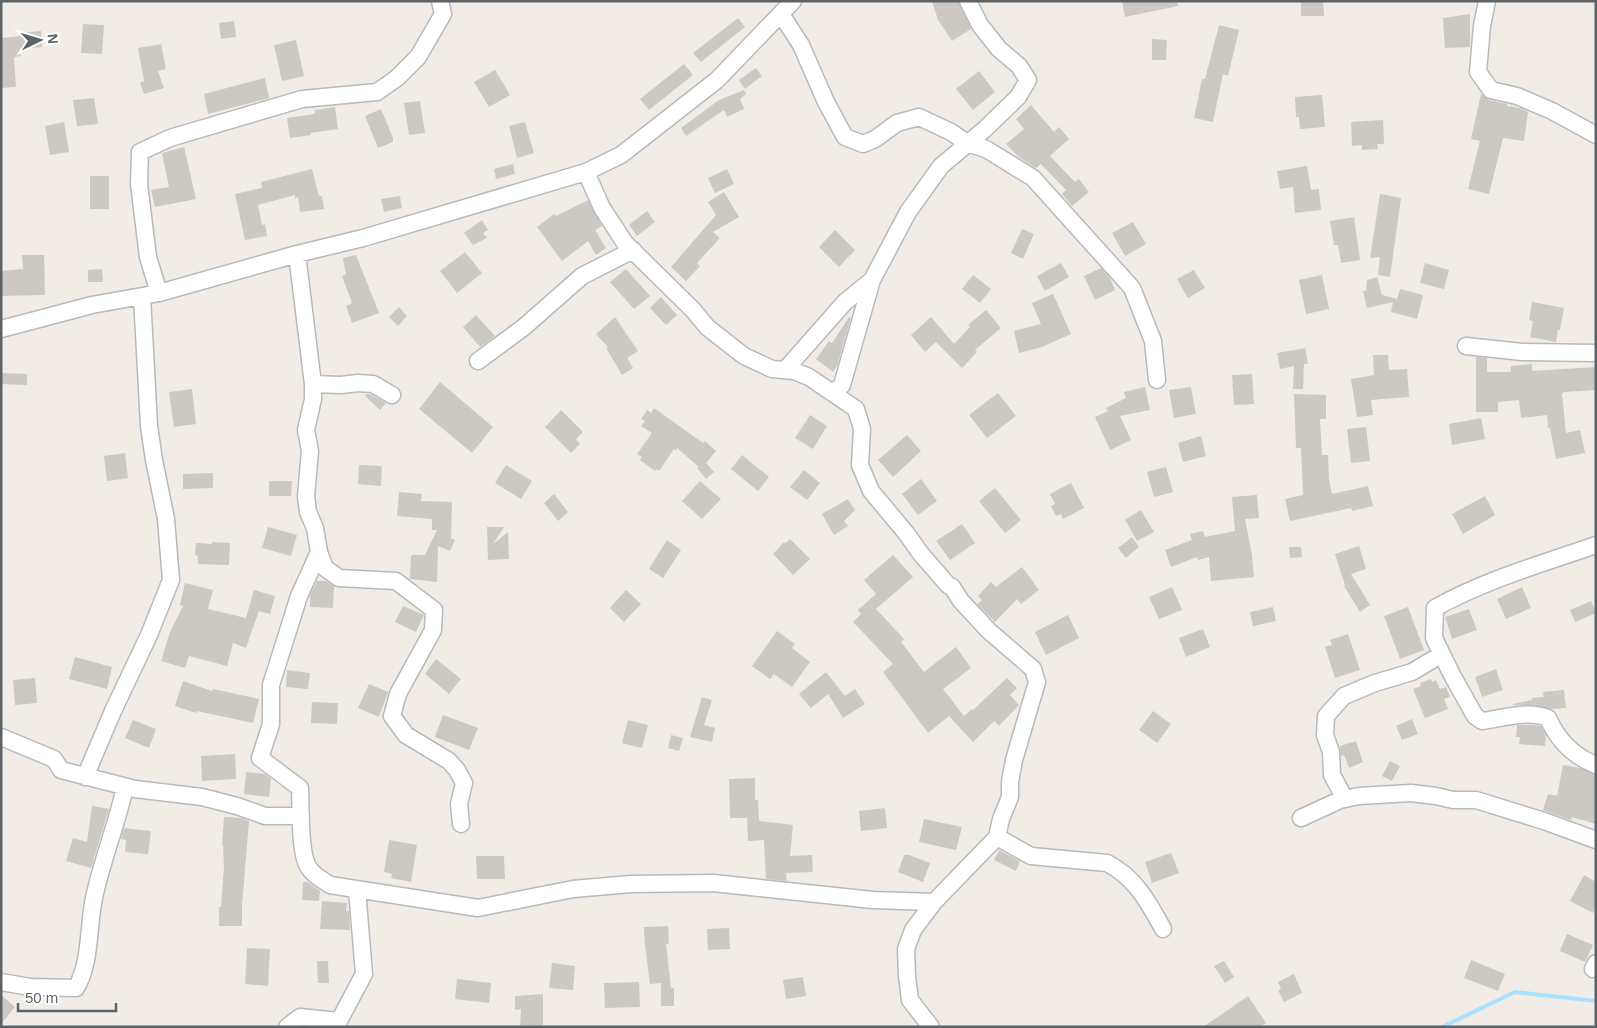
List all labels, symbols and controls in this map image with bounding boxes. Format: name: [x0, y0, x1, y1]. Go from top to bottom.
north arrow: [15, 15, 65, 65]
text: N: [45, 33, 61, 45]
scale bar: [18, 980, 115, 1012]
text: 50 m: [25, 989, 58, 1006]

